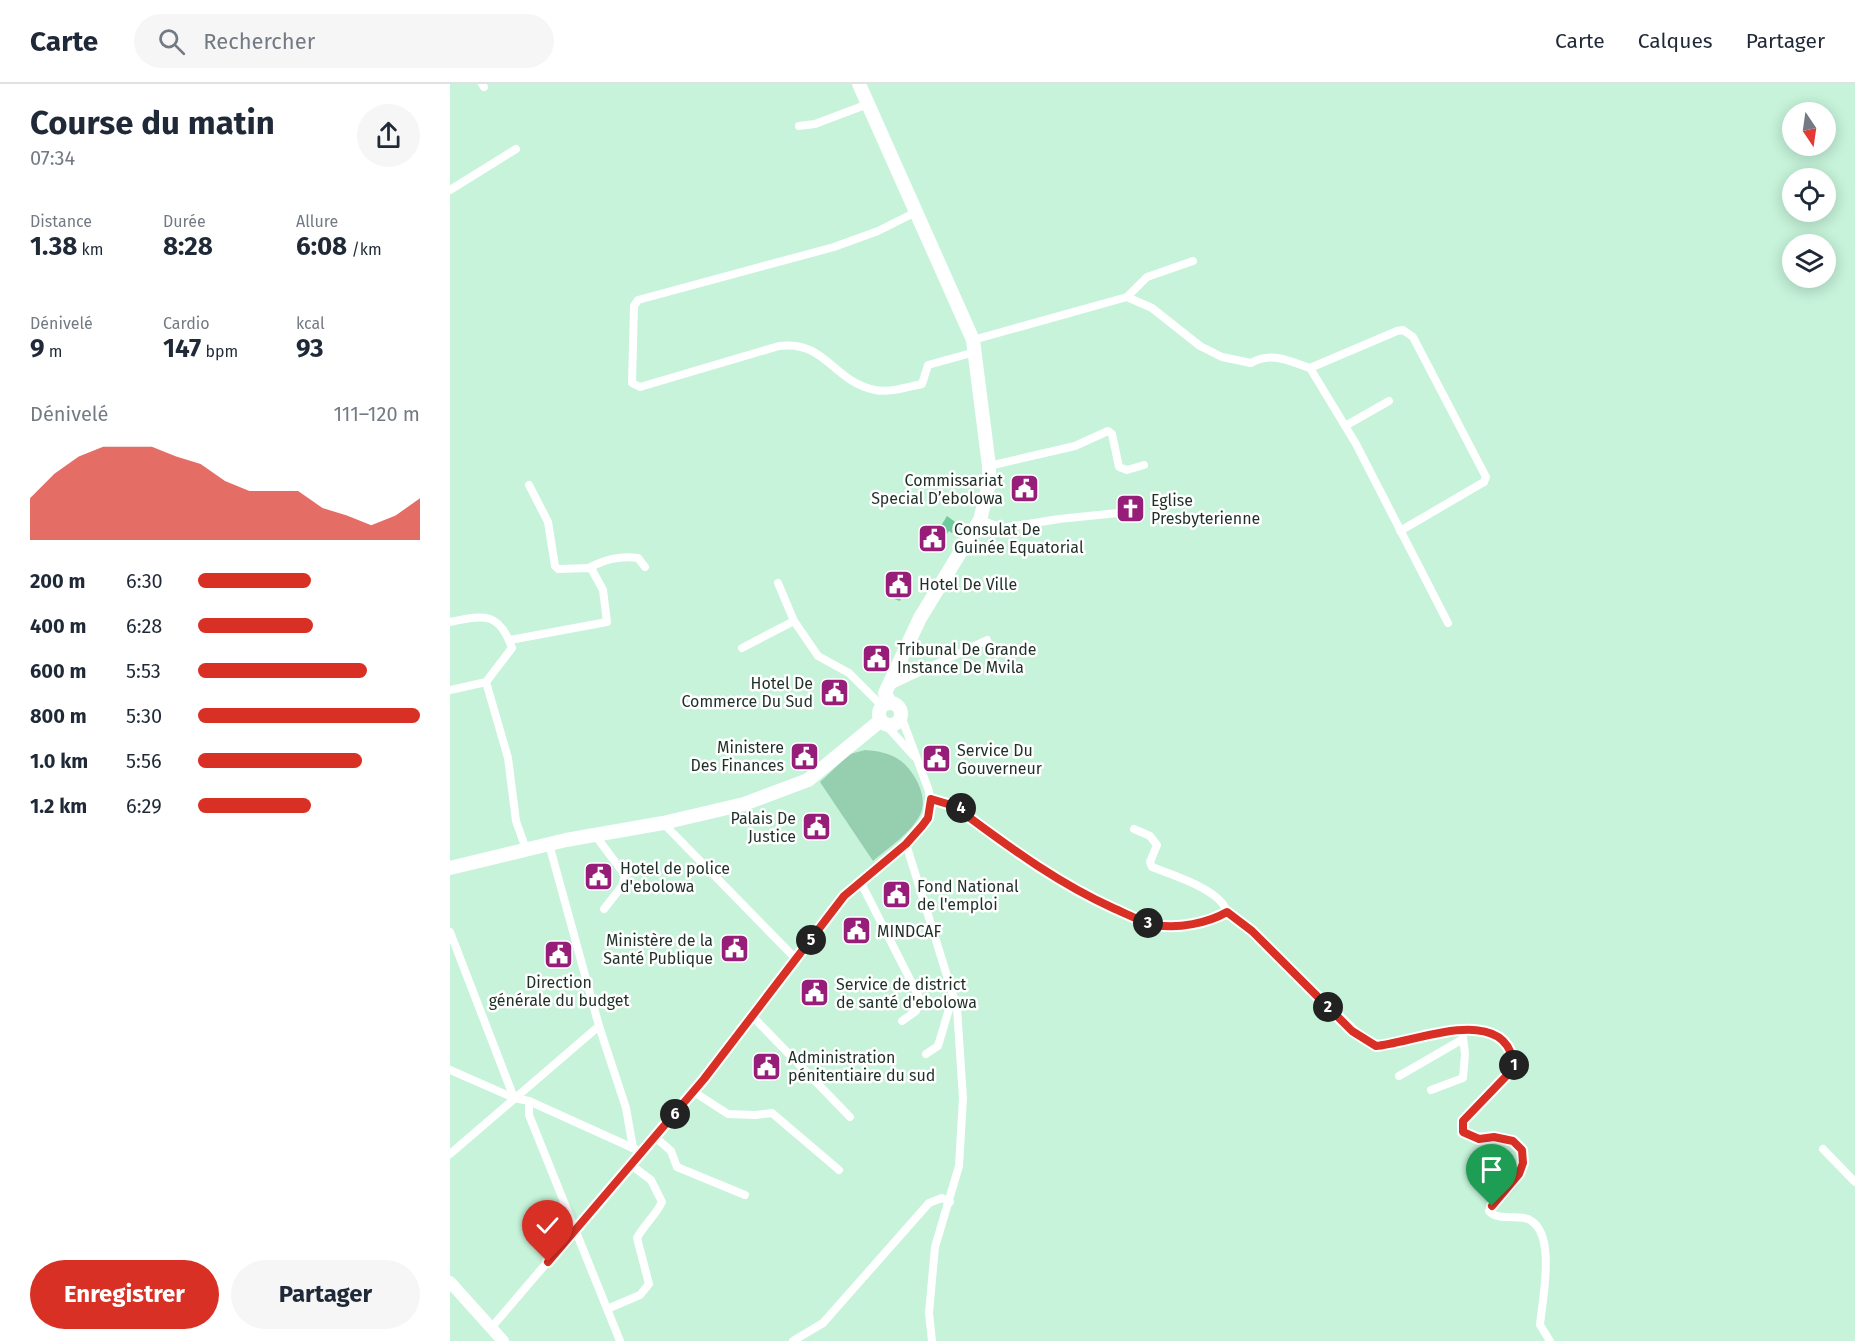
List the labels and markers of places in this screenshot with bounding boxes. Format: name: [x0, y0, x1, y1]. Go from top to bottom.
place label: Commissariat Special D’ebolowa: [871, 471, 1003, 508]
public building icon: Commissariat Special D’ebolowa: [1008, 473, 1040, 505]
place label: Eglise Presbyterienne: [1151, 491, 1260, 528]
church icon: Eglise Presbyterienne: [1114, 493, 1146, 525]
place label: Consulat De Guinée Equatorial: [954, 520, 1084, 557]
public building icon: Consulat De Guinée Equatorial: [917, 522, 949, 554]
public building icon: Hotel De Ville: [882, 568, 914, 600]
place label: Hotel De Ville: [919, 575, 1017, 594]
place label: Tribunal De Grande Instance De Mvila: [897, 640, 1037, 677]
public building icon: Tribunal De Grande Instance De Mvila: [860, 642, 892, 674]
place label: Hotel De Commerce Du Sud: [681, 674, 813, 711]
public building icon: Hotel De Commerce Du Sud: [818, 676, 850, 708]
place label: Ministere Des Finances: [690, 738, 784, 775]
public building icon: Ministere Des Finances: [789, 740, 821, 772]
place label: Service Du Gouverneur: [957, 741, 1043, 778]
public building icon: Service Du Gouverneur: [920, 743, 952, 775]
pin: 4: [946, 793, 976, 823]
place label: Palais De Justice: [730, 809, 796, 846]
public building icon: Palais De Justice: [801, 811, 833, 843]
place label: Hotel de police d'ebolowa: [620, 859, 730, 896]
public building icon: Hotel de police d'ebolowa: [583, 861, 615, 893]
place label: Fond National de l'emploi: [917, 877, 1019, 914]
public building icon: Fond National de l'emploi: [880, 879, 912, 911]
pin: 3: [1133, 908, 1163, 938]
public building icon: MINDCAF: [840, 915, 872, 947]
place label: MINDCAF: [877, 922, 942, 941]
pin: 5: [796, 925, 826, 955]
place label: Ministère de la Santé Publique: [603, 931, 713, 968]
public building icon: Ministère de la Santé Publique: [718, 933, 750, 965]
public building icon: Direction générale du budget: [543, 938, 575, 970]
place label: Direction générale du budget: [489, 973, 630, 1010]
place label: Service de district de santé d'ebolowa: [836, 975, 977, 1012]
public building icon: Service de district de santé d'ebolowa: [799, 977, 831, 1009]
pin: 2: [1313, 992, 1343, 1022]
place label: Administration pénitentiaire du sud: [788, 1048, 935, 1085]
public building icon: Administration pénitentiaire du sud: [751, 1050, 783, 1082]
pin: 1: [1499, 1050, 1529, 1080]
pin: 6: [660, 1099, 690, 1129]
pin: [1466, 1144, 1517, 1206]
pin: [522, 1200, 573, 1262]

